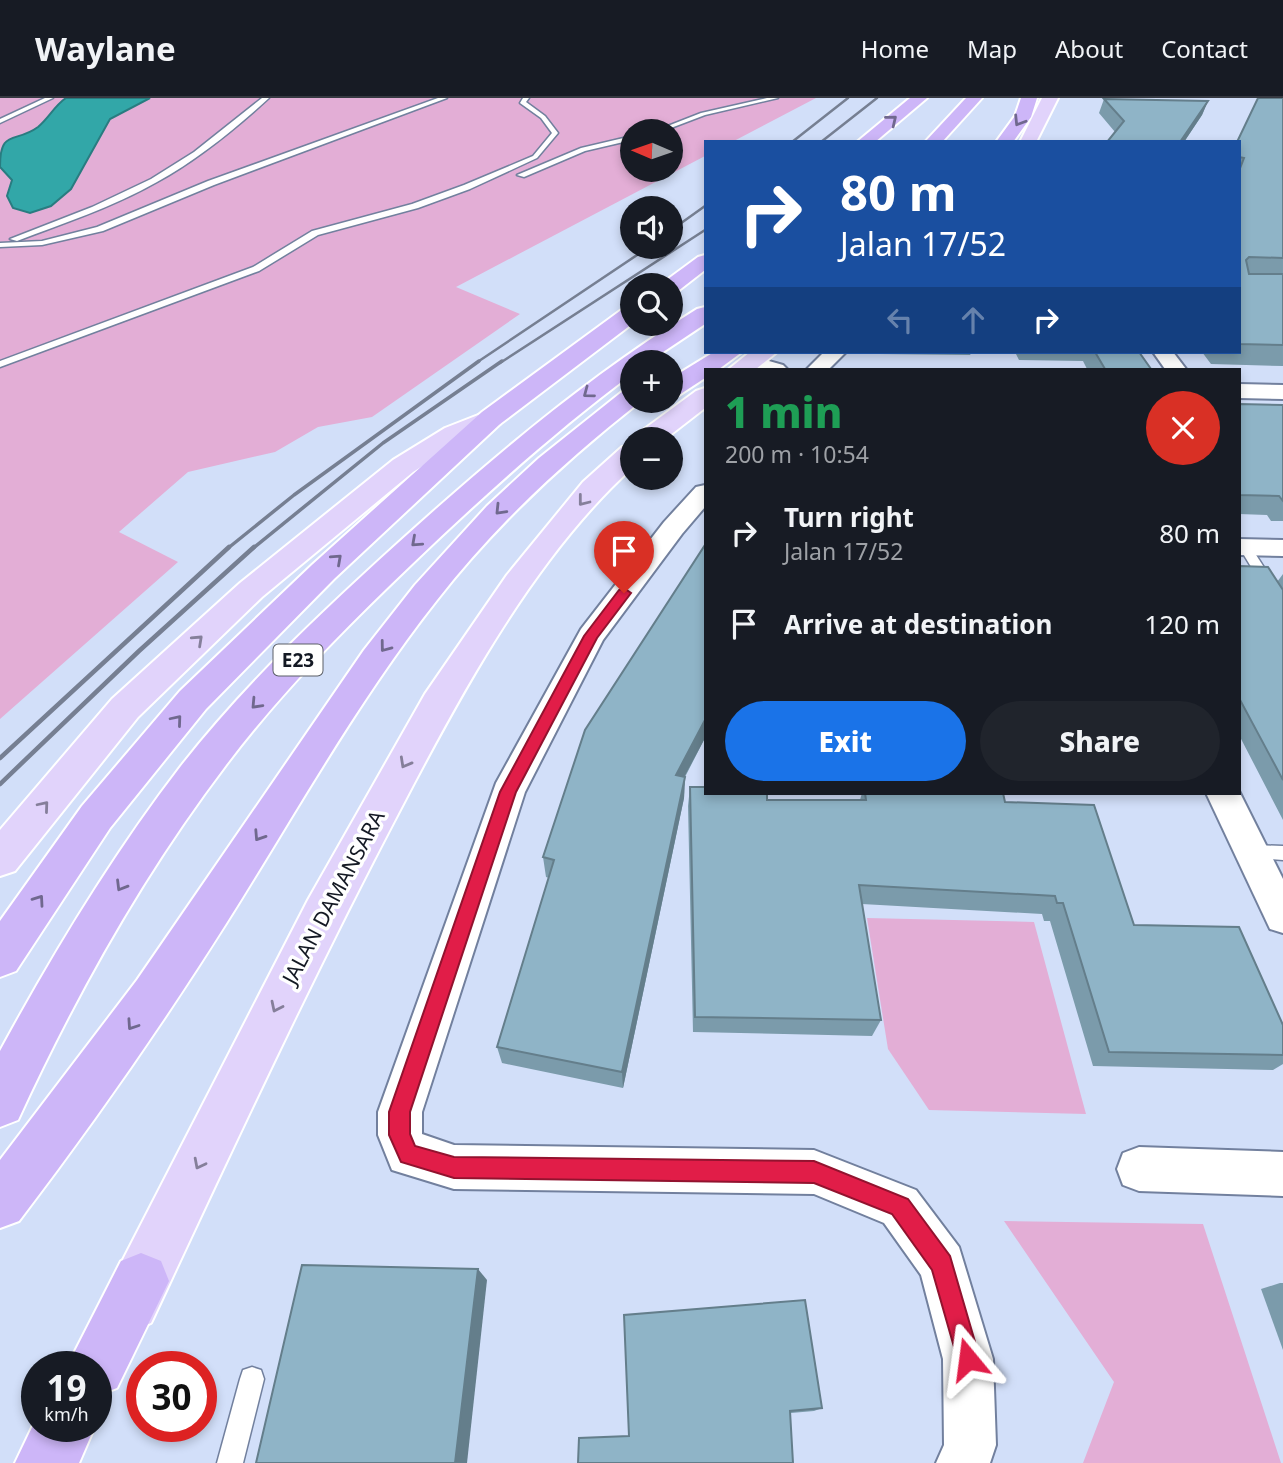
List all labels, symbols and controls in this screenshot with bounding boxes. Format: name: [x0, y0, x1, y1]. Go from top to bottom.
text: Waylane: [35, 26, 176, 71]
text: Home: [861, 32, 929, 65]
text: Map: [967, 32, 1017, 65]
text: About: [1055, 32, 1123, 65]
text: Contact: [1161, 32, 1248, 65]
one-way arrow: [1014, 113, 1027, 126]
one-way arrow: [884, 116, 897, 128]
north arrow: [620, 119, 682, 182]
map controls: [620, 119, 683, 490]
text: 80 m: [840, 159, 957, 225]
icon: right: [725, 168, 816, 259]
button: sound: [620, 196, 683, 259]
text: Jalan 17/52: [840, 222, 1006, 265]
button: search: [620, 273, 683, 336]
icon: left: [881, 301, 919, 339]
icon: ahead: [954, 301, 992, 339]
icon: right: [1027, 301, 1065, 339]
button: +: [620, 350, 683, 413]
text: 1 min: [725, 383, 842, 440]
one-way arrow: [583, 385, 596, 397]
button: close: [1146, 391, 1220, 465]
button: −: [620, 427, 683, 490]
text: 200 m · 10:54: [725, 438, 869, 470]
one-way arrow: [578, 493, 591, 505]
text: Turn right: [784, 499, 914, 535]
one-way arrow: [495, 502, 508, 515]
icon: right: [725, 514, 763, 552]
text: 80 m: [1159, 515, 1220, 551]
pin: [594, 521, 654, 593]
icon: arrive: [605, 532, 643, 570]
one-way arrow: [411, 534, 424, 547]
text: Jalan 17/52: [784, 535, 903, 567]
one-way arrow: [329, 554, 342, 567]
icon: arrive: [725, 605, 763, 643]
text: Arrive at destination: [784, 606, 1053, 642]
text: 120 m: [1144, 606, 1220, 642]
one-way arrow: [190, 635, 203, 648]
one-way arrow: [381, 639, 393, 652]
road number: E23: [274, 645, 322, 676]
one-way arrow: [252, 696, 265, 709]
button: Exit: [725, 701, 966, 781]
button: Share: [980, 701, 1220, 781]
one-way arrow: [168, 715, 181, 727]
one-way arrow: [400, 755, 413, 768]
one-way arrow: [35, 801, 48, 814]
street label: JALAN DAMANSARA: [274, 805, 391, 991]
one-way arrow: [255, 829, 268, 842]
one-way arrow: [116, 879, 129, 892]
one-way arrow: [31, 895, 44, 908]
one-way arrow: [271, 1000, 285, 1012]
one-way arrow: [128, 1017, 140, 1030]
one-way arrow: [194, 1157, 208, 1169]
position arrow: [931, 1322, 1005, 1396]
speed limit sign: 30: [126, 1351, 217, 1442]
text: 19: [46, 1364, 87, 1411]
text: km/h: [44, 1402, 89, 1426]

